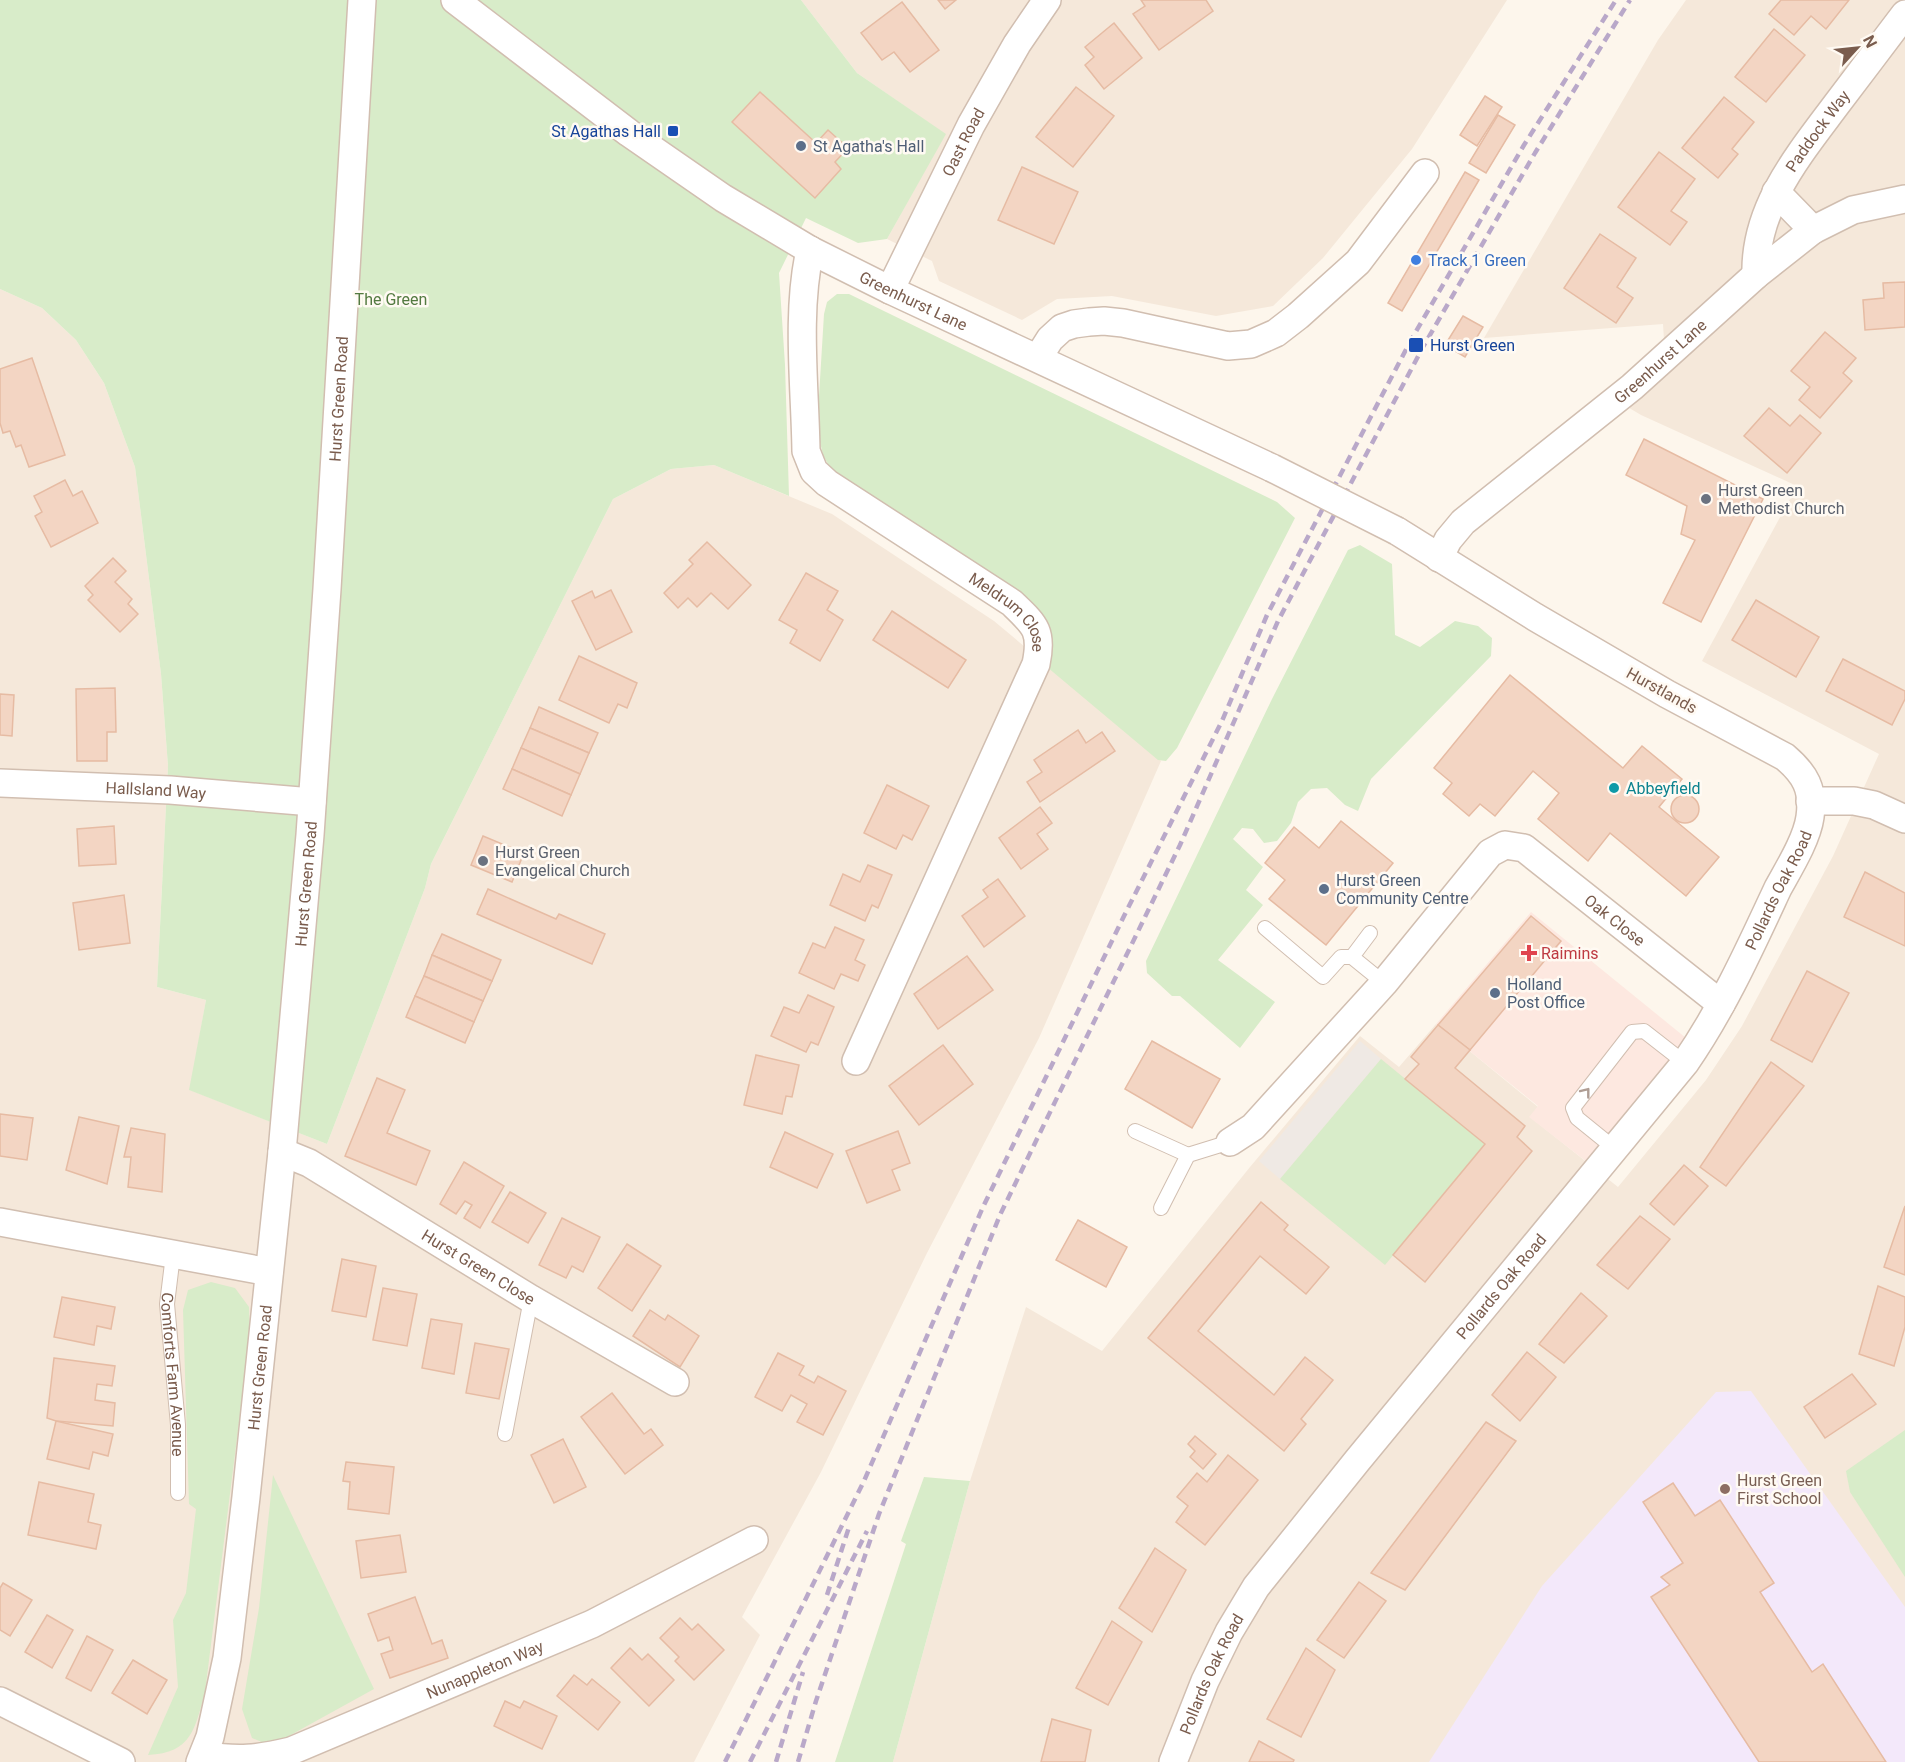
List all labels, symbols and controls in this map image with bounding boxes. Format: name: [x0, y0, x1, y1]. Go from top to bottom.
north arrow: [1827, 18, 1887, 78]
text: N: [1859, 32, 1881, 51]
street label: Paddock Way: [1782, 86, 1854, 175]
street label: Oast Road: [938, 105, 989, 179]
place label: St Agathas Hall: [551, 122, 661, 141]
marker: St Agathas Hall: [666, 124, 680, 138]
place label: St Agatha's Hall: [813, 137, 924, 156]
marker: St Agatha's Hall: [794, 139, 808, 153]
place label: Track 1 Green: [1428, 251, 1526, 270]
marker: Track 1 Green: [1409, 253, 1423, 267]
street label: Greenhurst Lane: [856, 267, 970, 335]
park label: The Green: [355, 290, 427, 309]
street label: Greenhurst Lane: [1610, 315, 1710, 408]
street label: Hurst Green Road: [326, 336, 352, 462]
marker: Hurst Green: [1407, 336, 1425, 354]
place label: Hurst Green: [1430, 336, 1515, 355]
place label: Hurst Green Methodist Church: [1718, 481, 1845, 518]
marker: Hurst Green Methodist Church: [1699, 492, 1713, 506]
street label: Meldrum Close: [965, 569, 1048, 652]
street label: Hurstlands: [1623, 663, 1700, 718]
street label: Hallsland Way: [105, 778, 207, 803]
place label: Abbeyfield: [1626, 779, 1701, 798]
marker: Abbeyfield: [1607, 781, 1621, 795]
street label: Hurst Green Road: [291, 820, 321, 947]
street label: Pollards Oak Road: [1741, 828, 1816, 953]
place label: Hurst Green Evangelical Church: [495, 843, 630, 880]
marker: Hurst Green Evangelical Church: [476, 854, 490, 868]
place label: Hurst Green Community Centre: [1336, 871, 1469, 908]
marker: Hurst Green Community Centre: [1317, 882, 1331, 896]
street label: Oak Close: [1580, 891, 1649, 950]
place label: Raimins: [1541, 944, 1598, 963]
marker: Raimins: [1522, 946, 1536, 960]
place label: Holland Post Office: [1507, 975, 1585, 1012]
marker: Holland Post Office: [1488, 986, 1502, 1000]
one-way arrow: [1578, 1087, 1589, 1098]
street label: Hurst Green Close: [418, 1225, 538, 1309]
street label: Pollards Oak Road: [1452, 1230, 1550, 1343]
street label: Comforts Farm Avenue: [157, 1291, 187, 1456]
street label: Hurst Green Road: [244, 1304, 276, 1431]
place label: Hurst Green First School: [1737, 1471, 1822, 1508]
marker: Hurst Green First School: [1718, 1482, 1732, 1496]
street label: Pollards Oak Road: [1176, 1610, 1248, 1737]
street label: Nunappleton Way: [423, 1637, 547, 1703]

